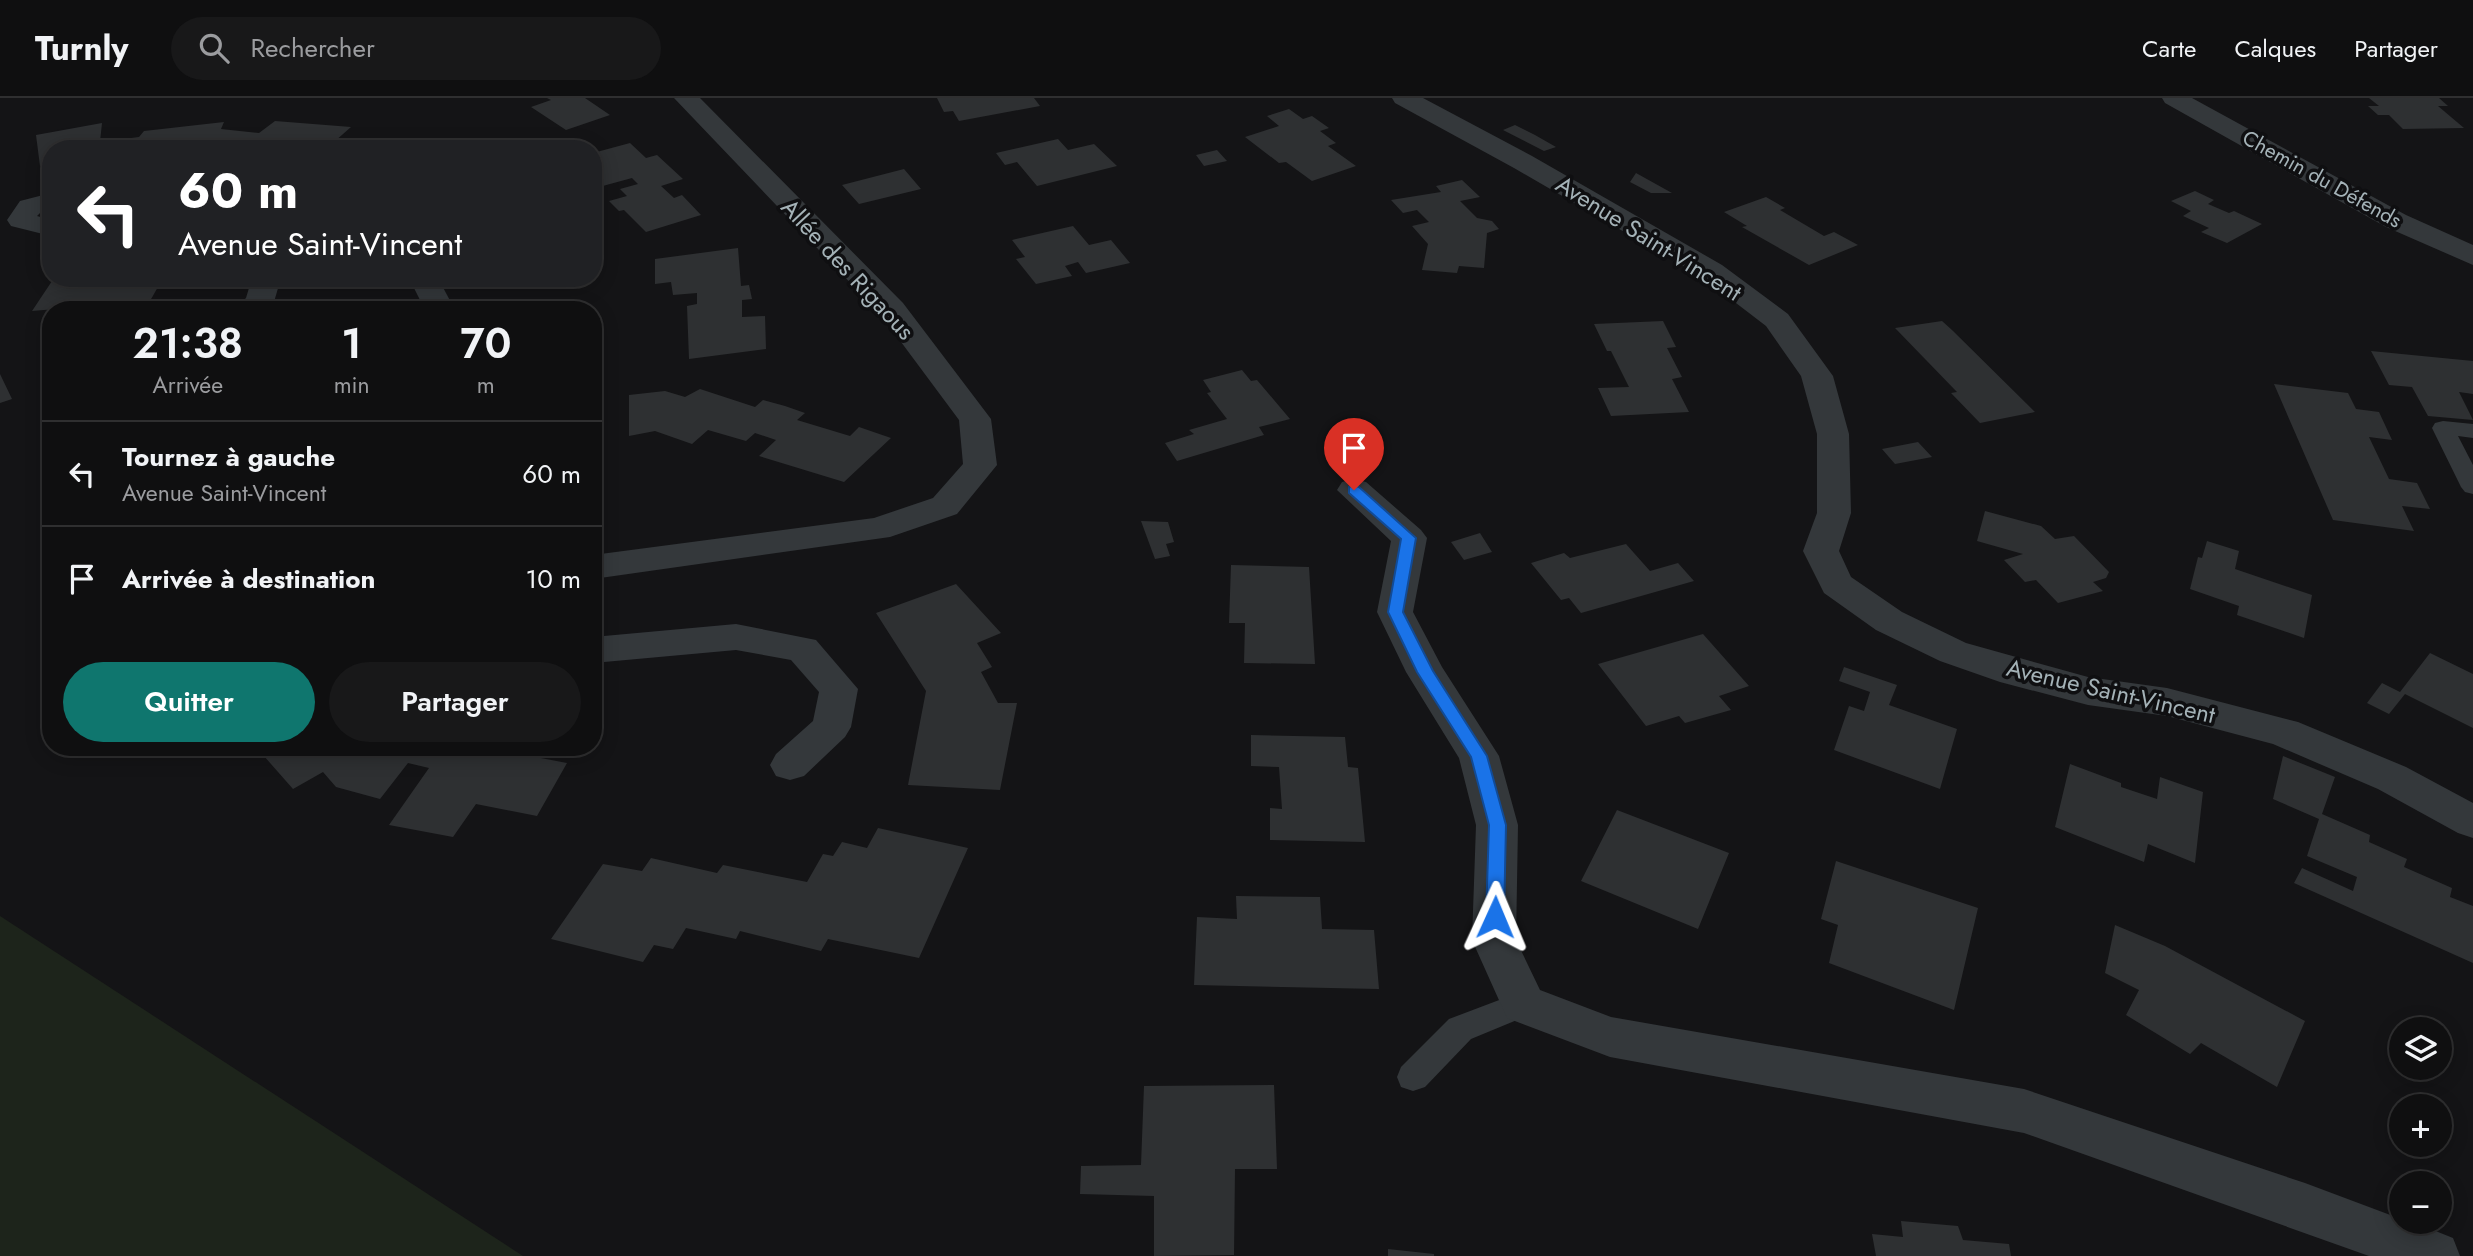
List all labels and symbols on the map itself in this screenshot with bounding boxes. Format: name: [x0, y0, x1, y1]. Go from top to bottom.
street label: Chemin du Défends: [2237, 123, 2407, 235]
street label: Avenue Saint-Vincent: [1549, 167, 1749, 309]
street label: Allée des Rigaous: [773, 191, 923, 347]
pin: [1324, 418, 1384, 490]
street label: Avenue Saint-Vincent: [2003, 650, 2219, 732]
position arrow: [1458, 880, 1532, 954]

